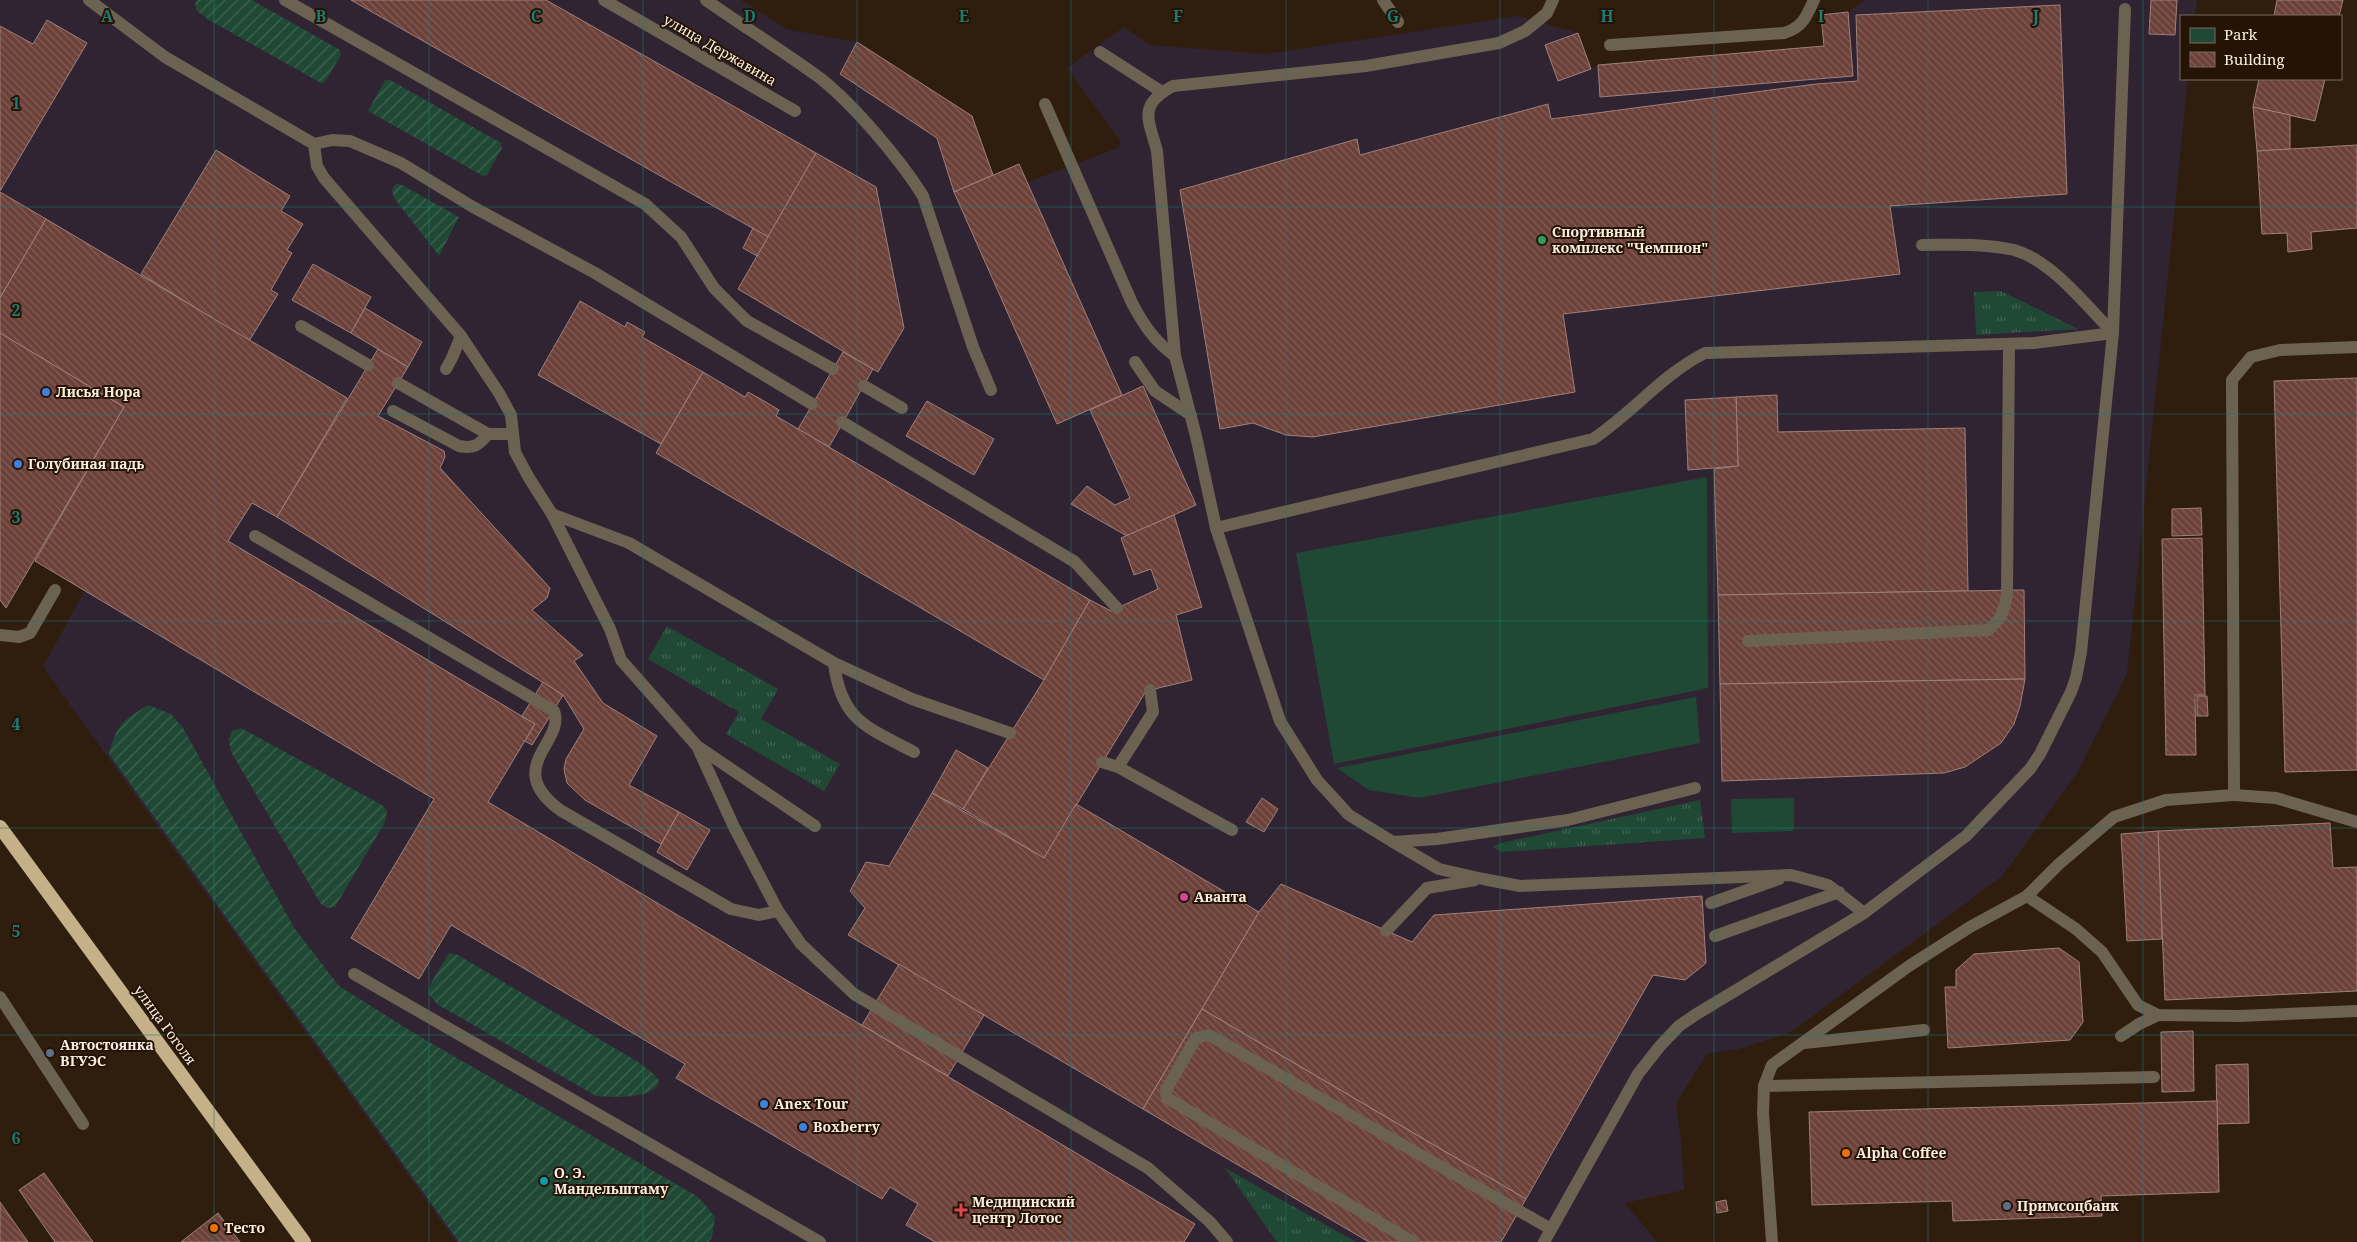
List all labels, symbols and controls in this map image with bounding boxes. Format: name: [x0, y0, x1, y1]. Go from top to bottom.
text: A: [101, 5, 114, 27]
text: B: [316, 5, 327, 27]
text: C: [531, 5, 542, 27]
text: D: [744, 5, 756, 27]
text: E: [959, 5, 969, 27]
text: F: [1173, 5, 1183, 27]
text: G: [1387, 5, 1399, 27]
text: H: [1600, 5, 1614, 27]
text: I: [1818, 5, 1824, 27]
text: J: [2032, 5, 2040, 27]
street label: улица Державина: [660, 9, 780, 90]
legend: [2180, 15, 2342, 80]
text: Park: [2224, 24, 2258, 44]
text: Building: [2224, 49, 2285, 69]
text: 1: [11, 92, 21, 114]
place label: Спортивный комплекс "Чемпион": [1552, 222, 1708, 257]
marker: Спортивный комплекс "Чемпион": [1536, 234, 1548, 246]
text: 2: [11, 299, 21, 321]
place label: Лисья Нора: [56, 382, 141, 401]
marker: Лисья Нора: [40, 386, 52, 398]
place label: Голубиная падь: [28, 454, 144, 473]
marker: Голубиная падь: [12, 458, 24, 470]
text: 3: [11, 506, 21, 528]
text: 4: [11, 713, 21, 735]
place label: Аванта: [1194, 887, 1247, 906]
marker: Аванта: [1178, 891, 1190, 903]
text: 5: [11, 920, 21, 942]
street label: улица Гоголя: [130, 981, 201, 1068]
place label: Автостоянка ВГУЭС: [60, 1035, 154, 1070]
marker: Автостоянка ВГУЭС: [44, 1047, 56, 1059]
place label: Anex Tour: [774, 1094, 849, 1113]
marker: Anex Tour: [758, 1098, 770, 1110]
place label: Boxberry: [813, 1117, 881, 1136]
marker: Boxberry: [797, 1121, 809, 1133]
text: 6: [11, 1127, 21, 1149]
place label: Alpha Coffee: [1856, 1143, 1947, 1162]
marker: Alpha Coffee: [1840, 1147, 1852, 1159]
place label: О. Э. Мандельштаму: [554, 1163, 669, 1198]
marker: О. Э. Мандельштаму: [538, 1175, 550, 1187]
place label: Медицинский центр Лотос: [972, 1192, 1076, 1227]
place label: Примсоцбанк: [2017, 1196, 2119, 1215]
marker: Примсоцбанк: [2001, 1200, 2013, 1212]
marker: Медицинский центр Лотос: [954, 1203, 968, 1217]
place label: Тесто: [224, 1218, 265, 1237]
marker: Тесто: [208, 1222, 220, 1234]

